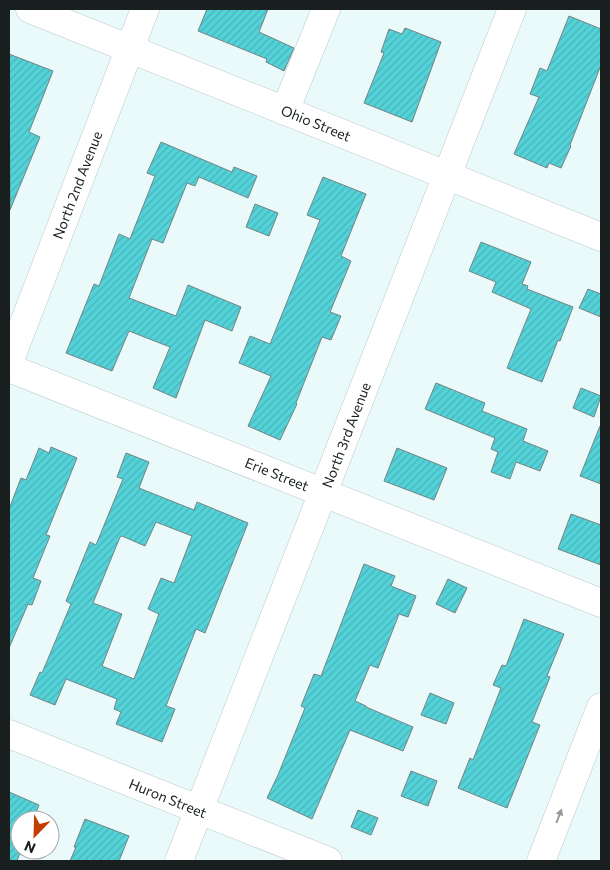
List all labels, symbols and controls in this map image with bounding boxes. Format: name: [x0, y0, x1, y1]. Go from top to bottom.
street label: Ohio Street: [279, 101, 354, 145]
street label: North 2nd Avenue: [49, 129, 105, 241]
street label: North 3rd Avenue: [318, 380, 374, 490]
street label: Erie Street: [243, 454, 312, 495]
street label: Huron Street: [127, 775, 210, 821]
one-way arrow: [555, 808, 563, 823]
north arrow: [10, 810, 60, 860]
text: N: [22, 838, 38, 857]

